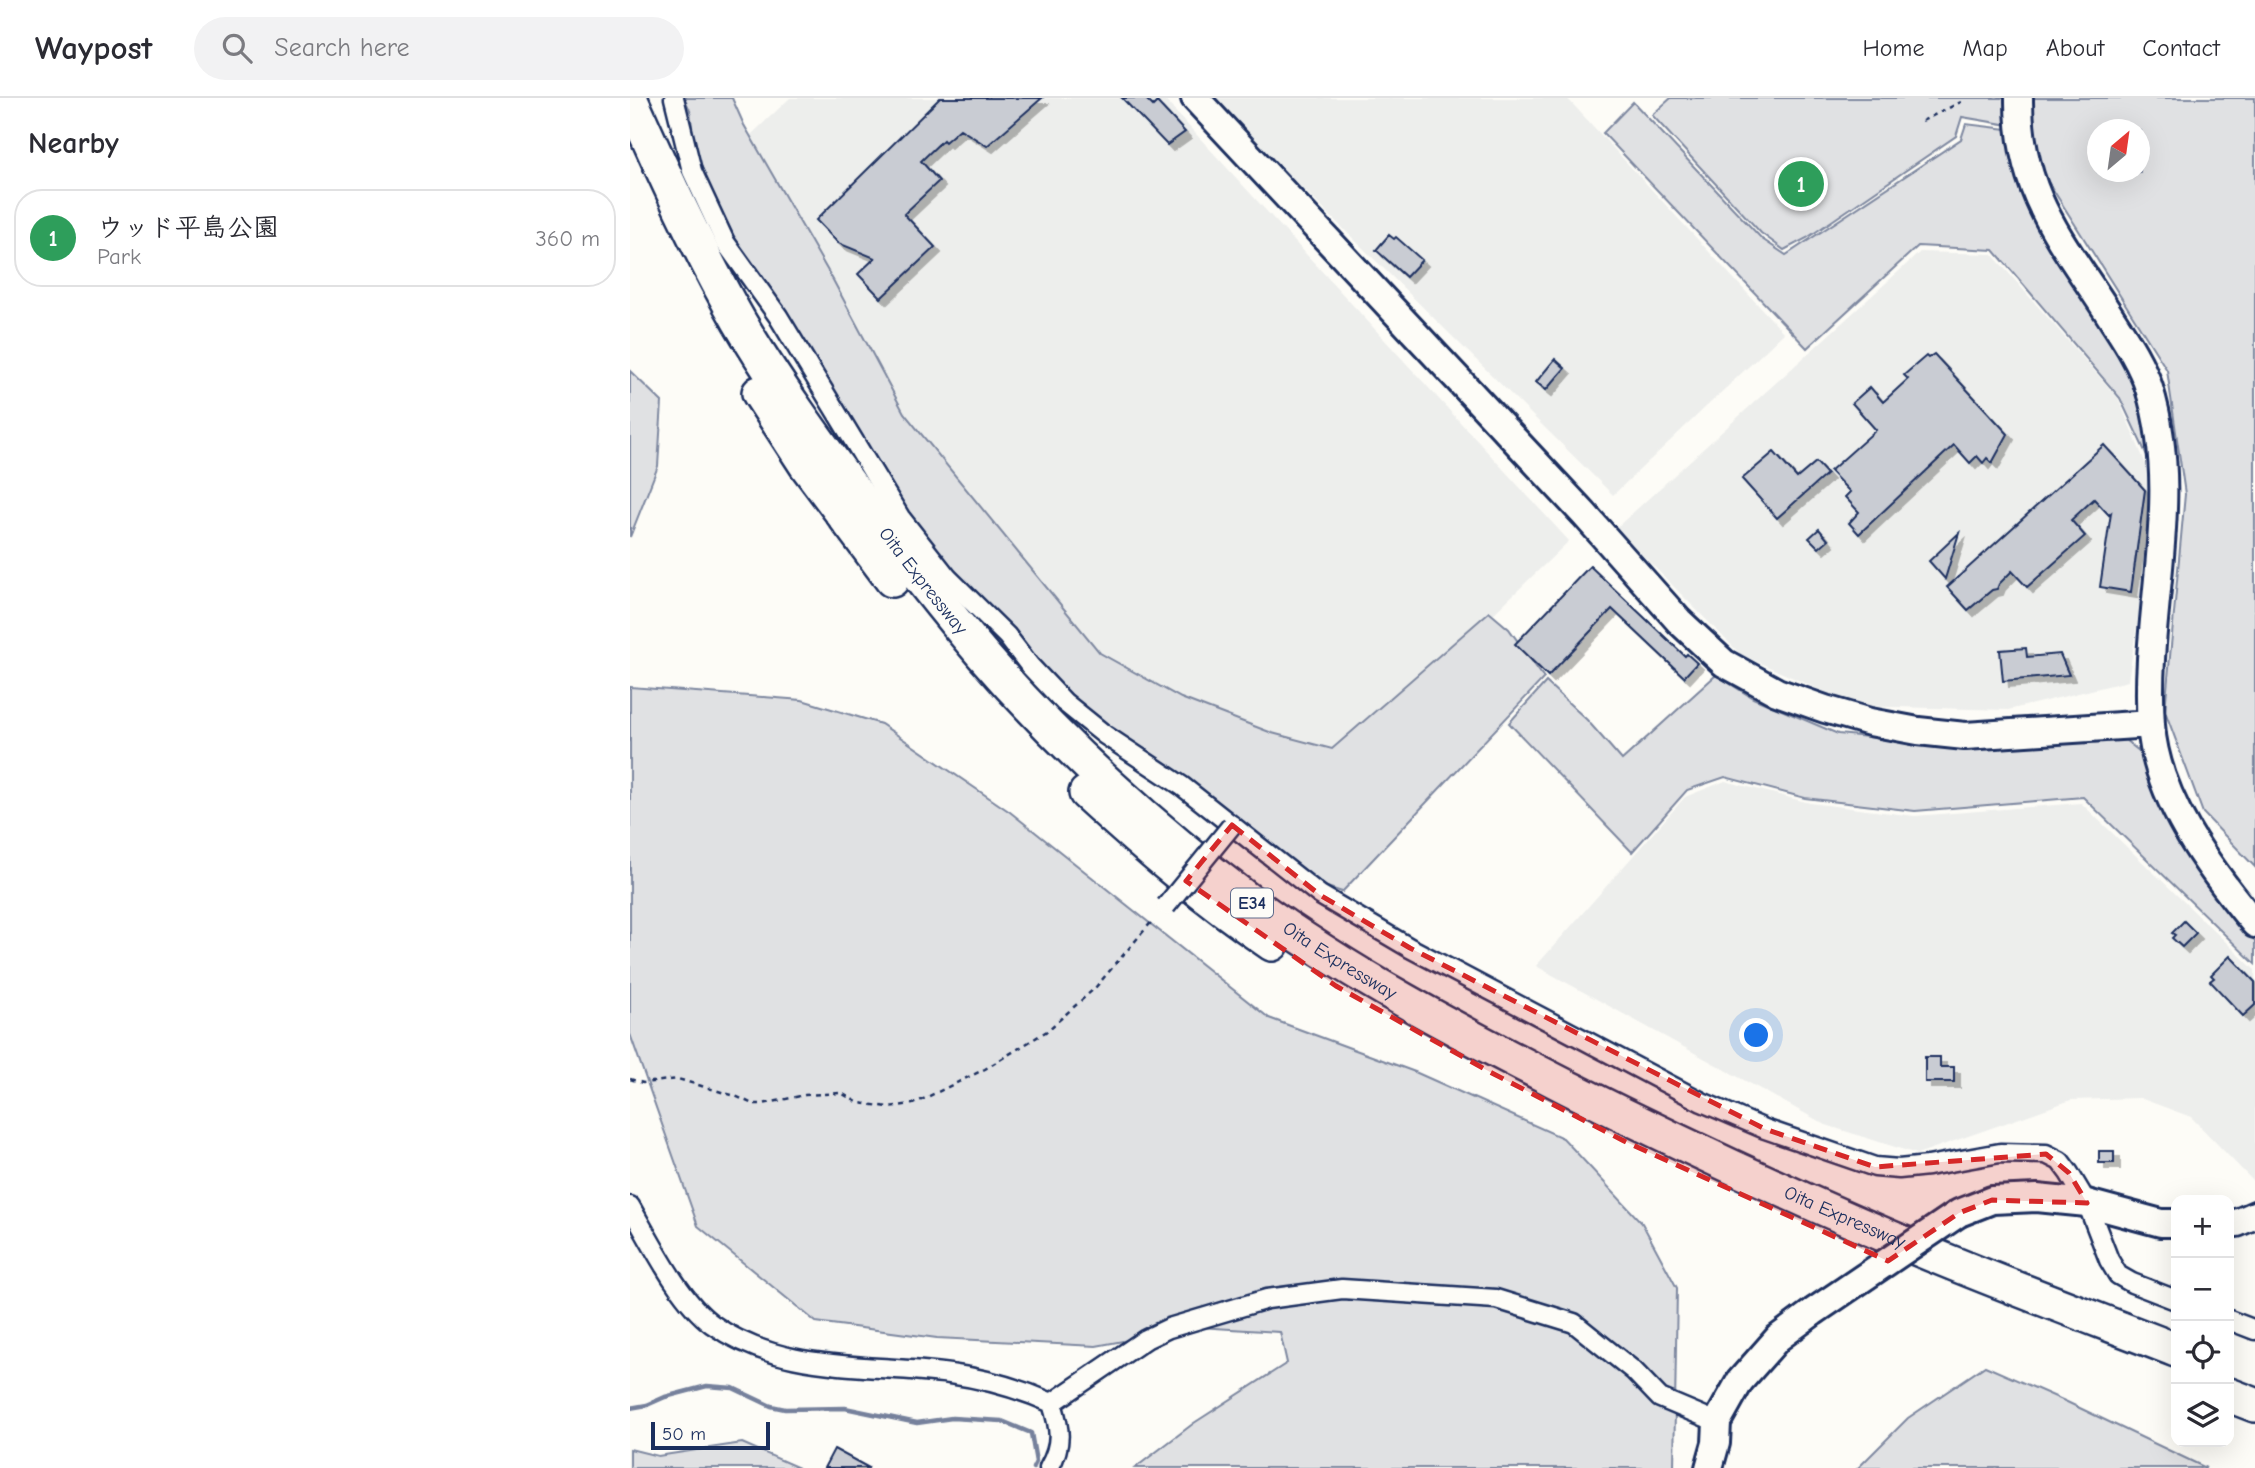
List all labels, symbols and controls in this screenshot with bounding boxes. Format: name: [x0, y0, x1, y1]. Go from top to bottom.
search box: [194, 17, 684, 80]
text: Waypost: [35, 29, 152, 67]
icon: search: [218, 29, 256, 67]
text: Search here: [274, 33, 410, 63]
text: Home: [1863, 34, 1924, 62]
text: Map: [1962, 34, 2008, 62]
text: About: [2046, 34, 2104, 62]
text: Contact: [2142, 34, 2220, 62]
north arrow: [2087, 119, 2150, 182]
text: Nearby: [28, 126, 119, 161]
pin: 1: [1778, 158, 1824, 210]
text: ウッド平島公園: [97, 213, 279, 243]
text: 1: [48, 225, 58, 252]
text: 360 m: [535, 225, 600, 252]
text: Park: [97, 243, 141, 270]
street label: Oita Expressway: [874, 523, 972, 639]
road number: E34: [1231, 888, 1273, 918]
street label: Oita Expressway: [1279, 917, 1401, 1005]
your location: [1739, 1018, 1773, 1052]
street label: Oita Expressway: [1781, 1181, 1909, 1254]
map controls: [2171, 1195, 2234, 1447]
button: +: [2171, 1195, 2234, 1258]
button: −: [2171, 1258, 2234, 1321]
button: locate: [2171, 1321, 2234, 1384]
button: layers: [2171, 1384, 2234, 1447]
scale bar: [651, 1419, 770, 1451]
text: 50 m: [662, 1423, 706, 1445]

